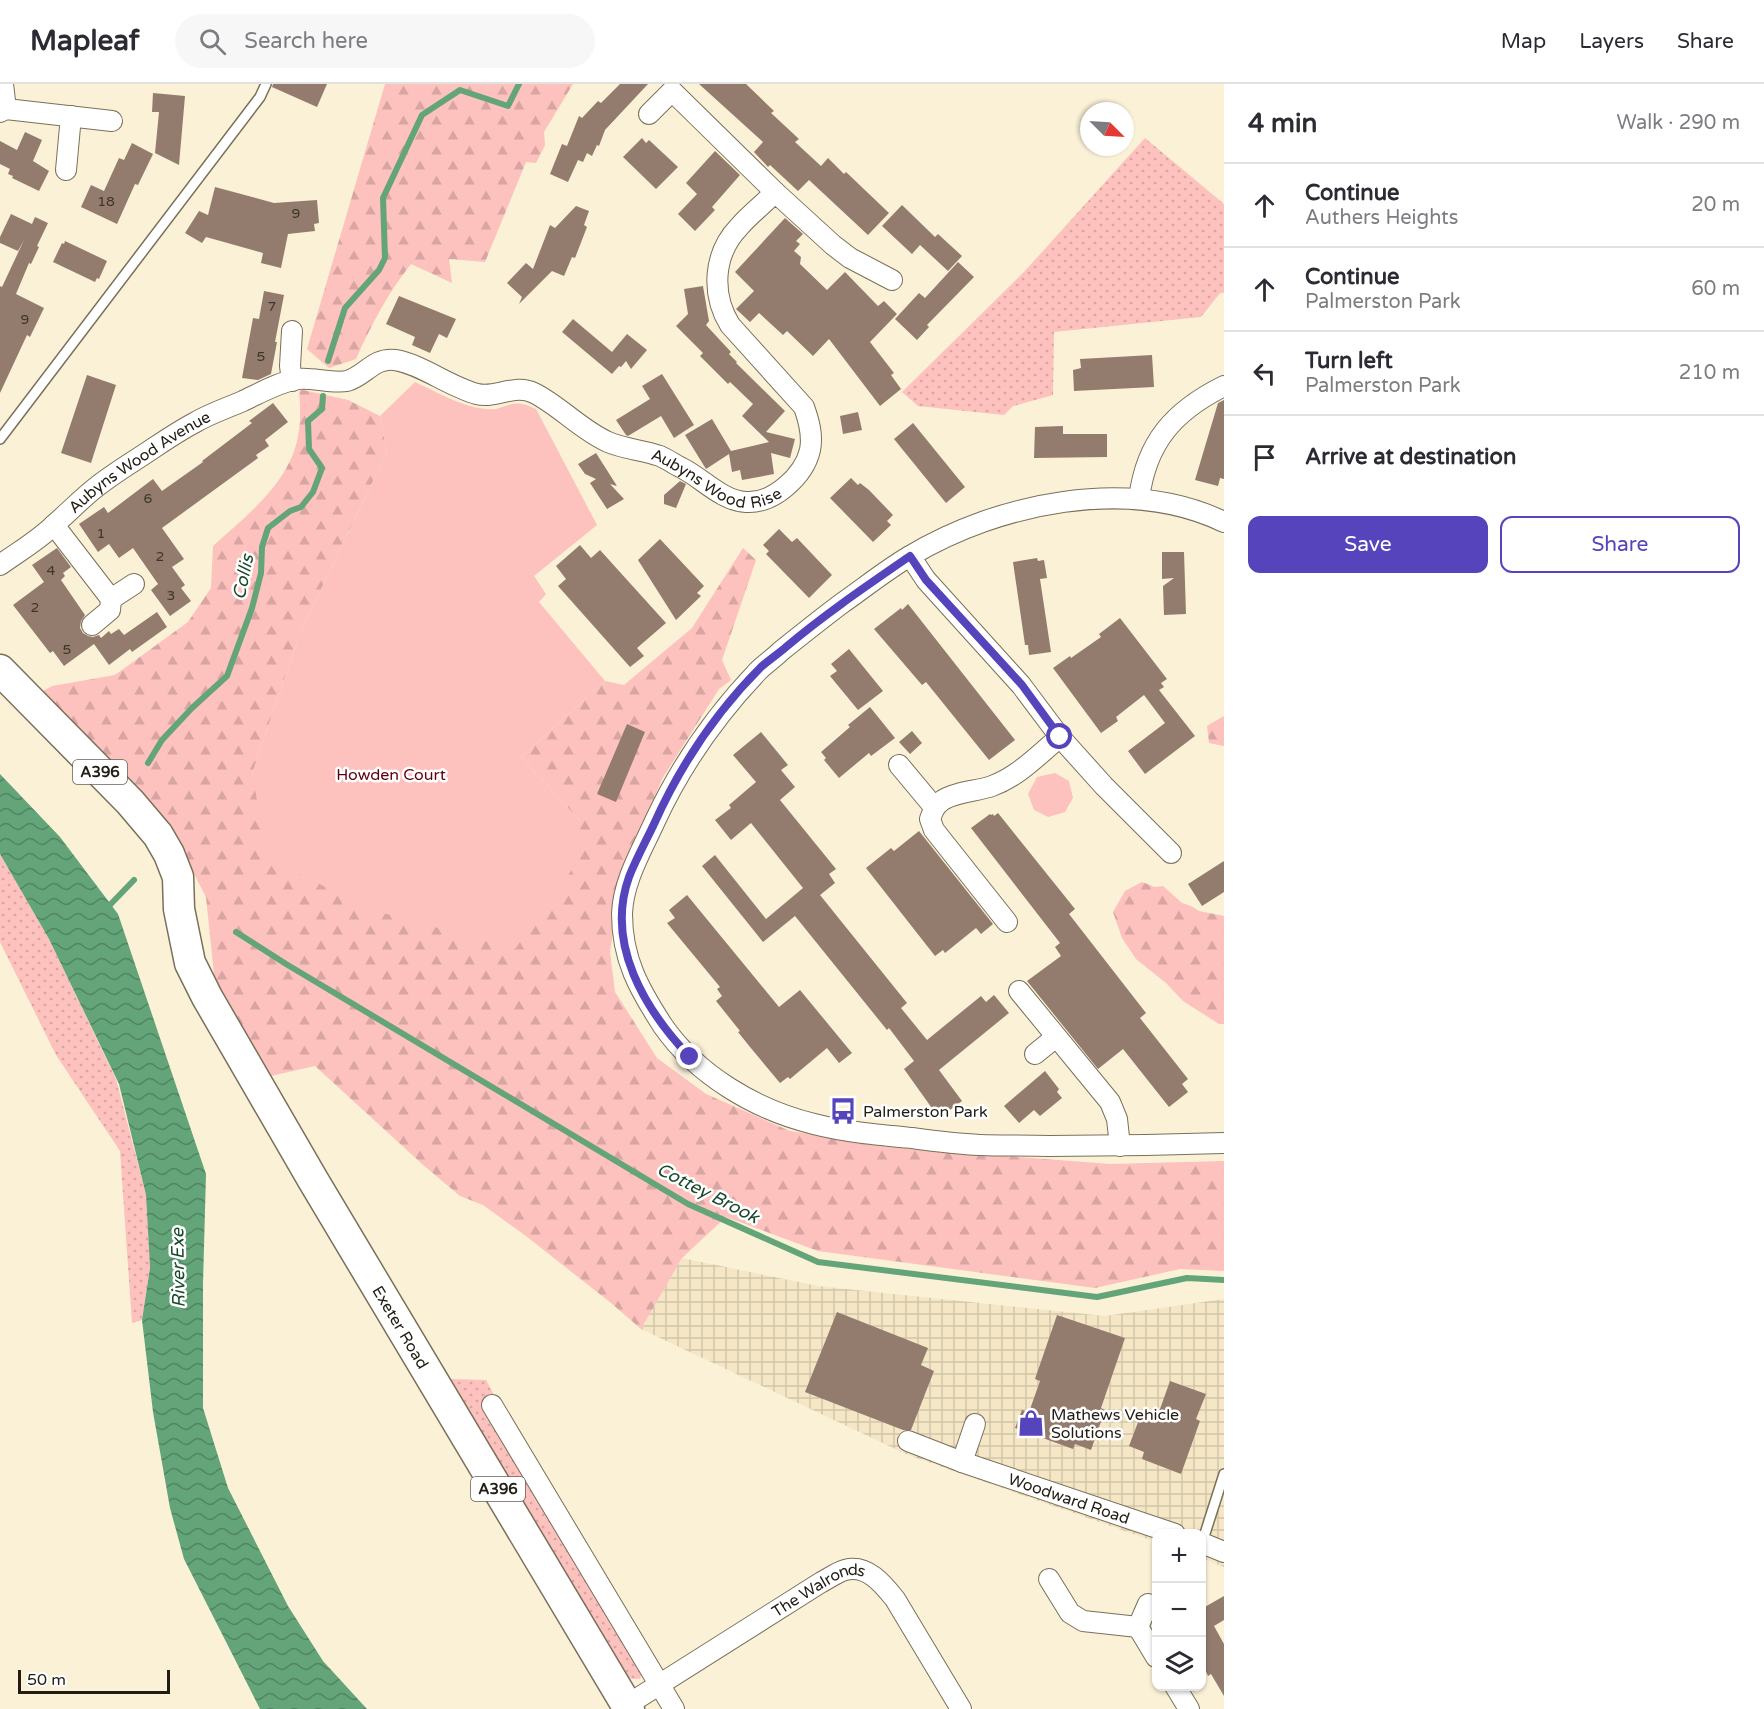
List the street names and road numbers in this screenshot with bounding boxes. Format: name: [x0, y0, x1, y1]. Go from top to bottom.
street label: Aubyns Wood Avenue: [65, 407, 214, 518]
street label: Aubyns Wood Rise: [649, 445, 786, 513]
road number: A396: [73, 760, 127, 784]
street label: Exeter Road: [367, 1282, 432, 1373]
street label: Woodward Road: [1005, 1469, 1132, 1529]
road number: A396: [471, 1477, 525, 1501]
street label: The Walronds: [768, 1560, 868, 1622]

